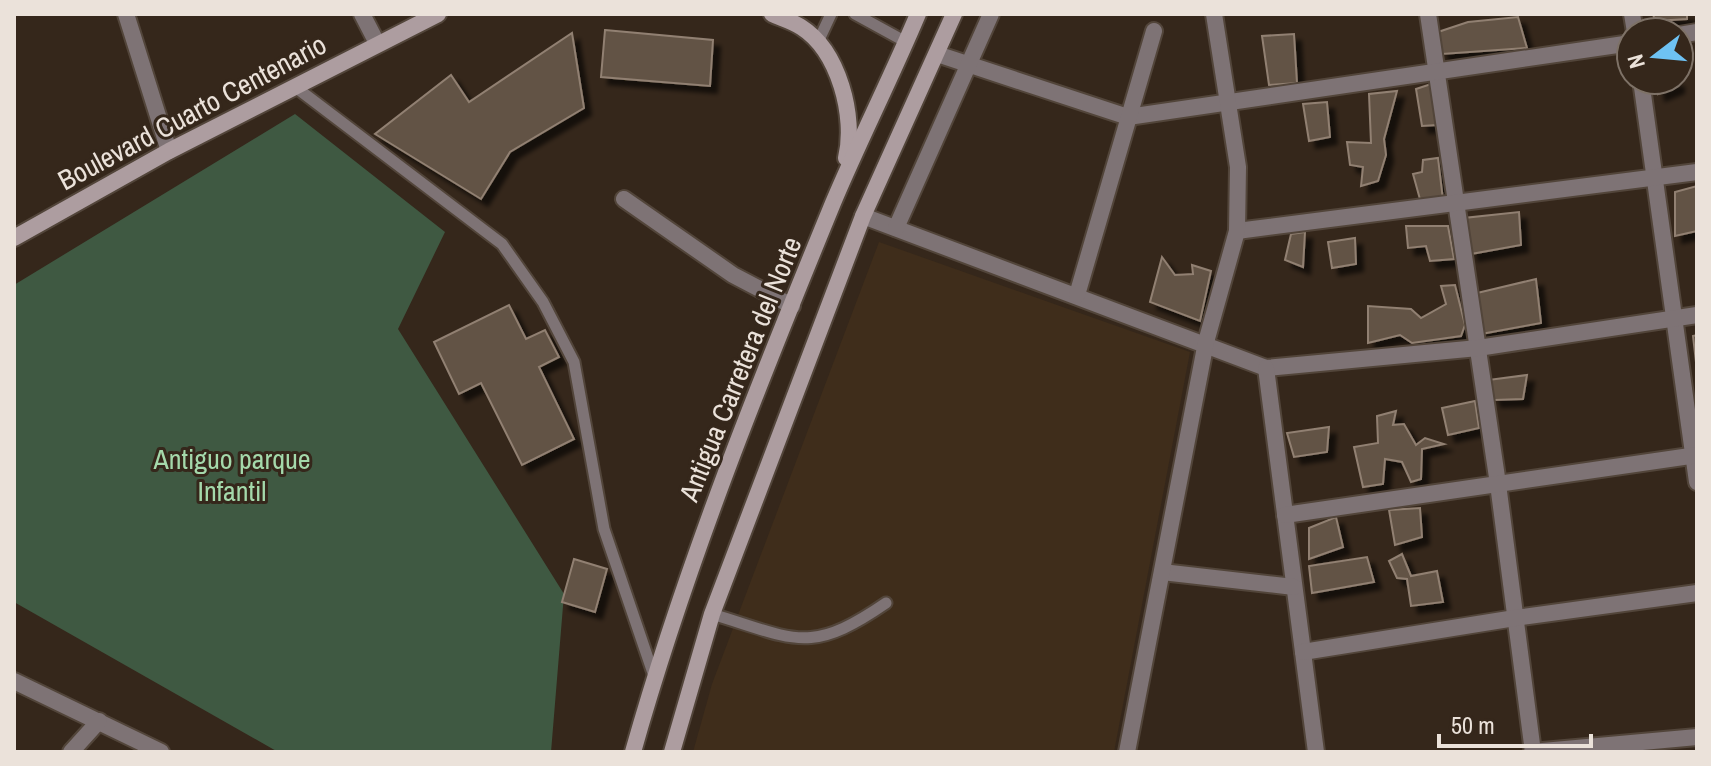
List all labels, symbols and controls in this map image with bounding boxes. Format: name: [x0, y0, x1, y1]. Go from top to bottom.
north arrow: [1615, 16, 1695, 96]
street label: Boulevard Cuarto Centenario: [51, 25, 333, 199]
text: N: [1620, 51, 1652, 72]
street label: Antigua Carretera del Norte: [669, 231, 810, 508]
park label: Antiguo parque Infantil: [152, 440, 311, 510]
scale bar: [1439, 698, 1591, 748]
text: 50 m: [1451, 709, 1495, 741]

